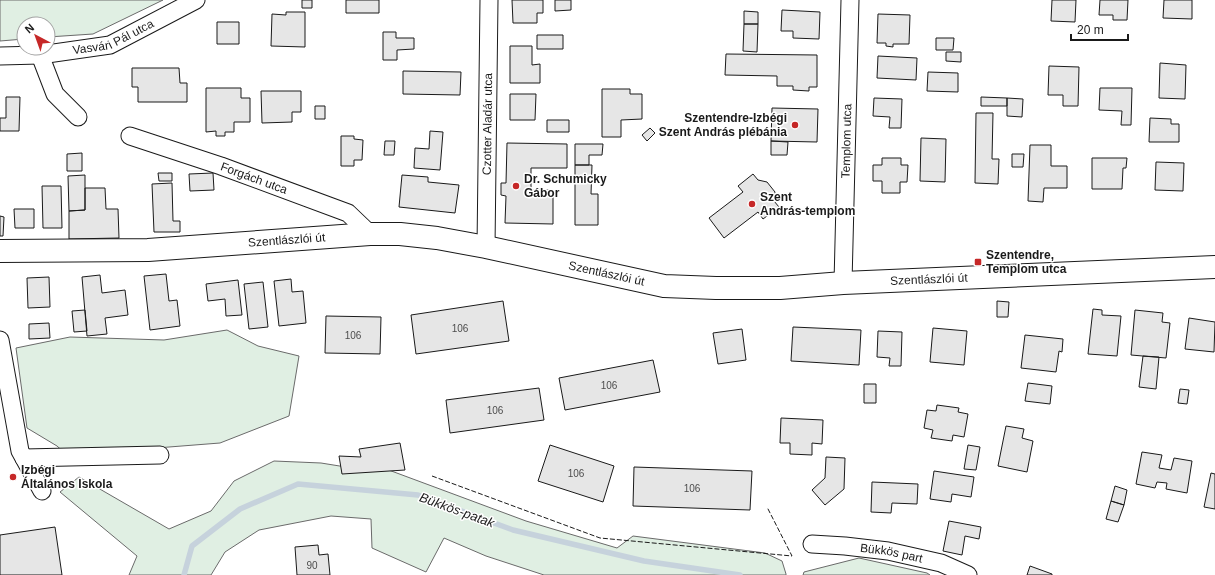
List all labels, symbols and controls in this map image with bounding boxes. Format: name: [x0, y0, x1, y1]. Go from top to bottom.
north arrow: [16, 16, 56, 56]
street label: Vasvári Pál utca: [72, 16, 156, 57]
scale bar: [1071, 16, 1128, 42]
text: N: [23, 21, 36, 36]
text: 20 m: [1077, 23, 1104, 37]
street label: Czotter Aladár utca: [480, 73, 495, 175]
street label: Templom utca: [839, 103, 854, 179]
place label: Szentendre-Izbégi Szent András plébánia: [659, 111, 787, 139]
marker: Szentendre-Izbégi Szent András plébánia: [790, 120, 800, 130]
street label: Forgách utca: [219, 159, 290, 197]
place label: Dr. Schumicky Gábor: [524, 172, 607, 200]
marker: Dr. Schumicky Gábor: [511, 181, 521, 191]
place label: Szent András-templom: [760, 190, 855, 218]
marker: Szent András-templom: [747, 199, 757, 209]
street label: Szentlászlói út: [247, 230, 326, 250]
place label: Szentendre, Templom utca: [986, 248, 1067, 276]
marker: Szentendre, Templom utca: [973, 257, 983, 267]
street label: Szentlászlói út: [567, 258, 647, 289]
street label: Szentlászlói út: [890, 271, 969, 288]
house number: 106: [452, 323, 469, 334]
house number: 106: [345, 330, 362, 341]
house number: 106: [601, 380, 618, 391]
house number: 106: [487, 405, 504, 416]
place label: Izbégi Általános Iskola: [21, 463, 113, 491]
house number: 106: [568, 468, 585, 479]
marker: Izbégi Általános Iskola: [8, 472, 18, 482]
house number: 106: [684, 483, 701, 494]
water label: Bükkös-patak: [417, 489, 498, 531]
street label: Bükkös part: [859, 541, 925, 566]
house number: 90: [306, 560, 318, 571]

